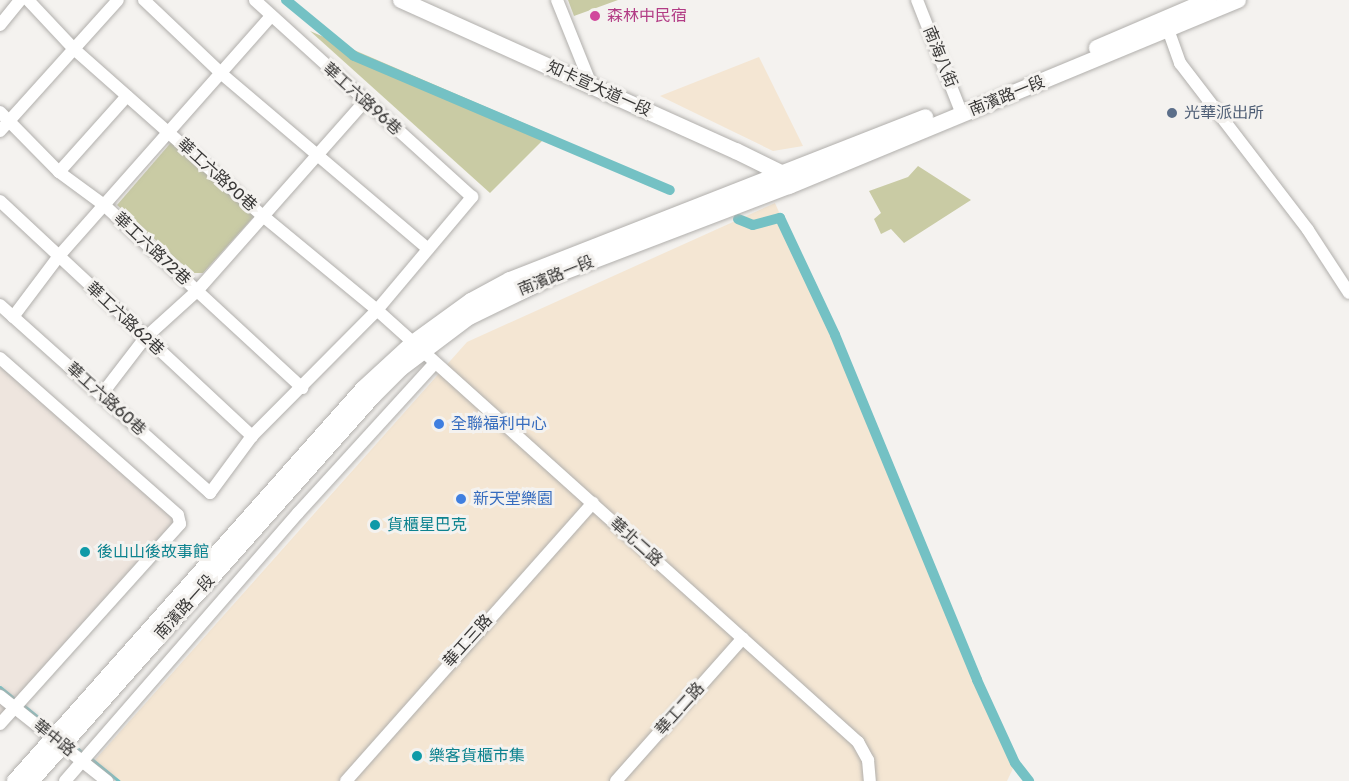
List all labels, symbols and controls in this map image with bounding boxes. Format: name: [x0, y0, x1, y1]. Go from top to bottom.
place label: 森林中民宿: [607, 6, 687, 26]
marker: 森林中民宿: [588, 9, 602, 23]
street label: 南海八街: [919, 24, 961, 90]
street label: 知卡宣大道一段: [544, 57, 654, 121]
street label: 華工六路96巷: [319, 59, 405, 139]
street label: 南濱路一段: [966, 72, 1048, 120]
place label: 光華派出所: [1184, 103, 1264, 123]
marker: 光華派出所: [1165, 106, 1179, 120]
street label: 華工六路90巷: [174, 135, 260, 215]
street label: 華工六路72巷: [110, 209, 194, 289]
street label: 南濱路一段: [515, 252, 597, 300]
street label: 華工六路62巷: [82, 278, 168, 360]
street label: 華工六路60巷: [62, 358, 150, 440]
place label: 全聯福利中心: [451, 414, 547, 434]
marker: 全聯福利中心: [432, 417, 446, 431]
place label: 新天堂樂園: [473, 489, 553, 509]
marker: 新天堂樂園: [454, 492, 468, 506]
street label: 華北二路: [606, 513, 666, 571]
place label: 貨櫃星巴克: [387, 515, 467, 535]
marker: 貨櫃星巴克: [368, 518, 382, 532]
place label: 後山山後故事館: [97, 542, 209, 562]
marker: 後山山後故事館: [78, 545, 92, 559]
street label: 南濱路一段: [151, 571, 219, 643]
street label: 華工三路: [439, 611, 497, 671]
street label: 華工二路: [651, 679, 709, 739]
street label: 華中路: [29, 715, 79, 761]
place label: 樂客貨櫃市集: [429, 746, 525, 766]
marker: 樂客貨櫃市集: [410, 749, 424, 763]

